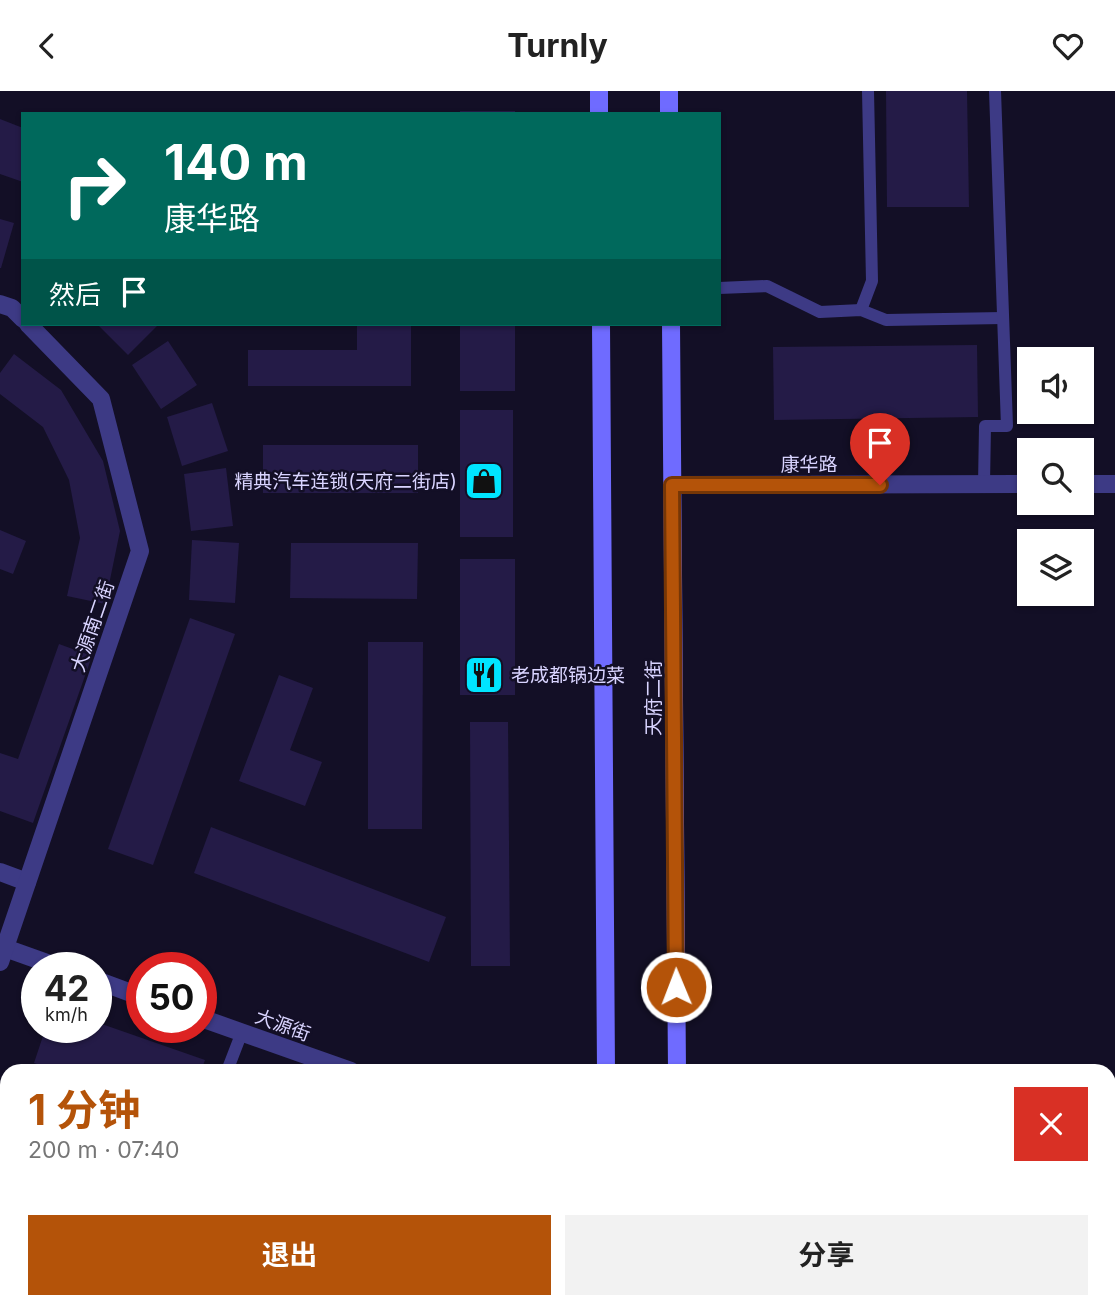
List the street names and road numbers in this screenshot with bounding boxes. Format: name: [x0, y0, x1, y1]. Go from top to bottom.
street label: 康华路: [780, 453, 838, 476]
street label: 大源南二街: [66, 577, 119, 675]
street label: 天府二街: [642, 660, 665, 736]
street label: 大源街: [252, 1005, 314, 1046]

